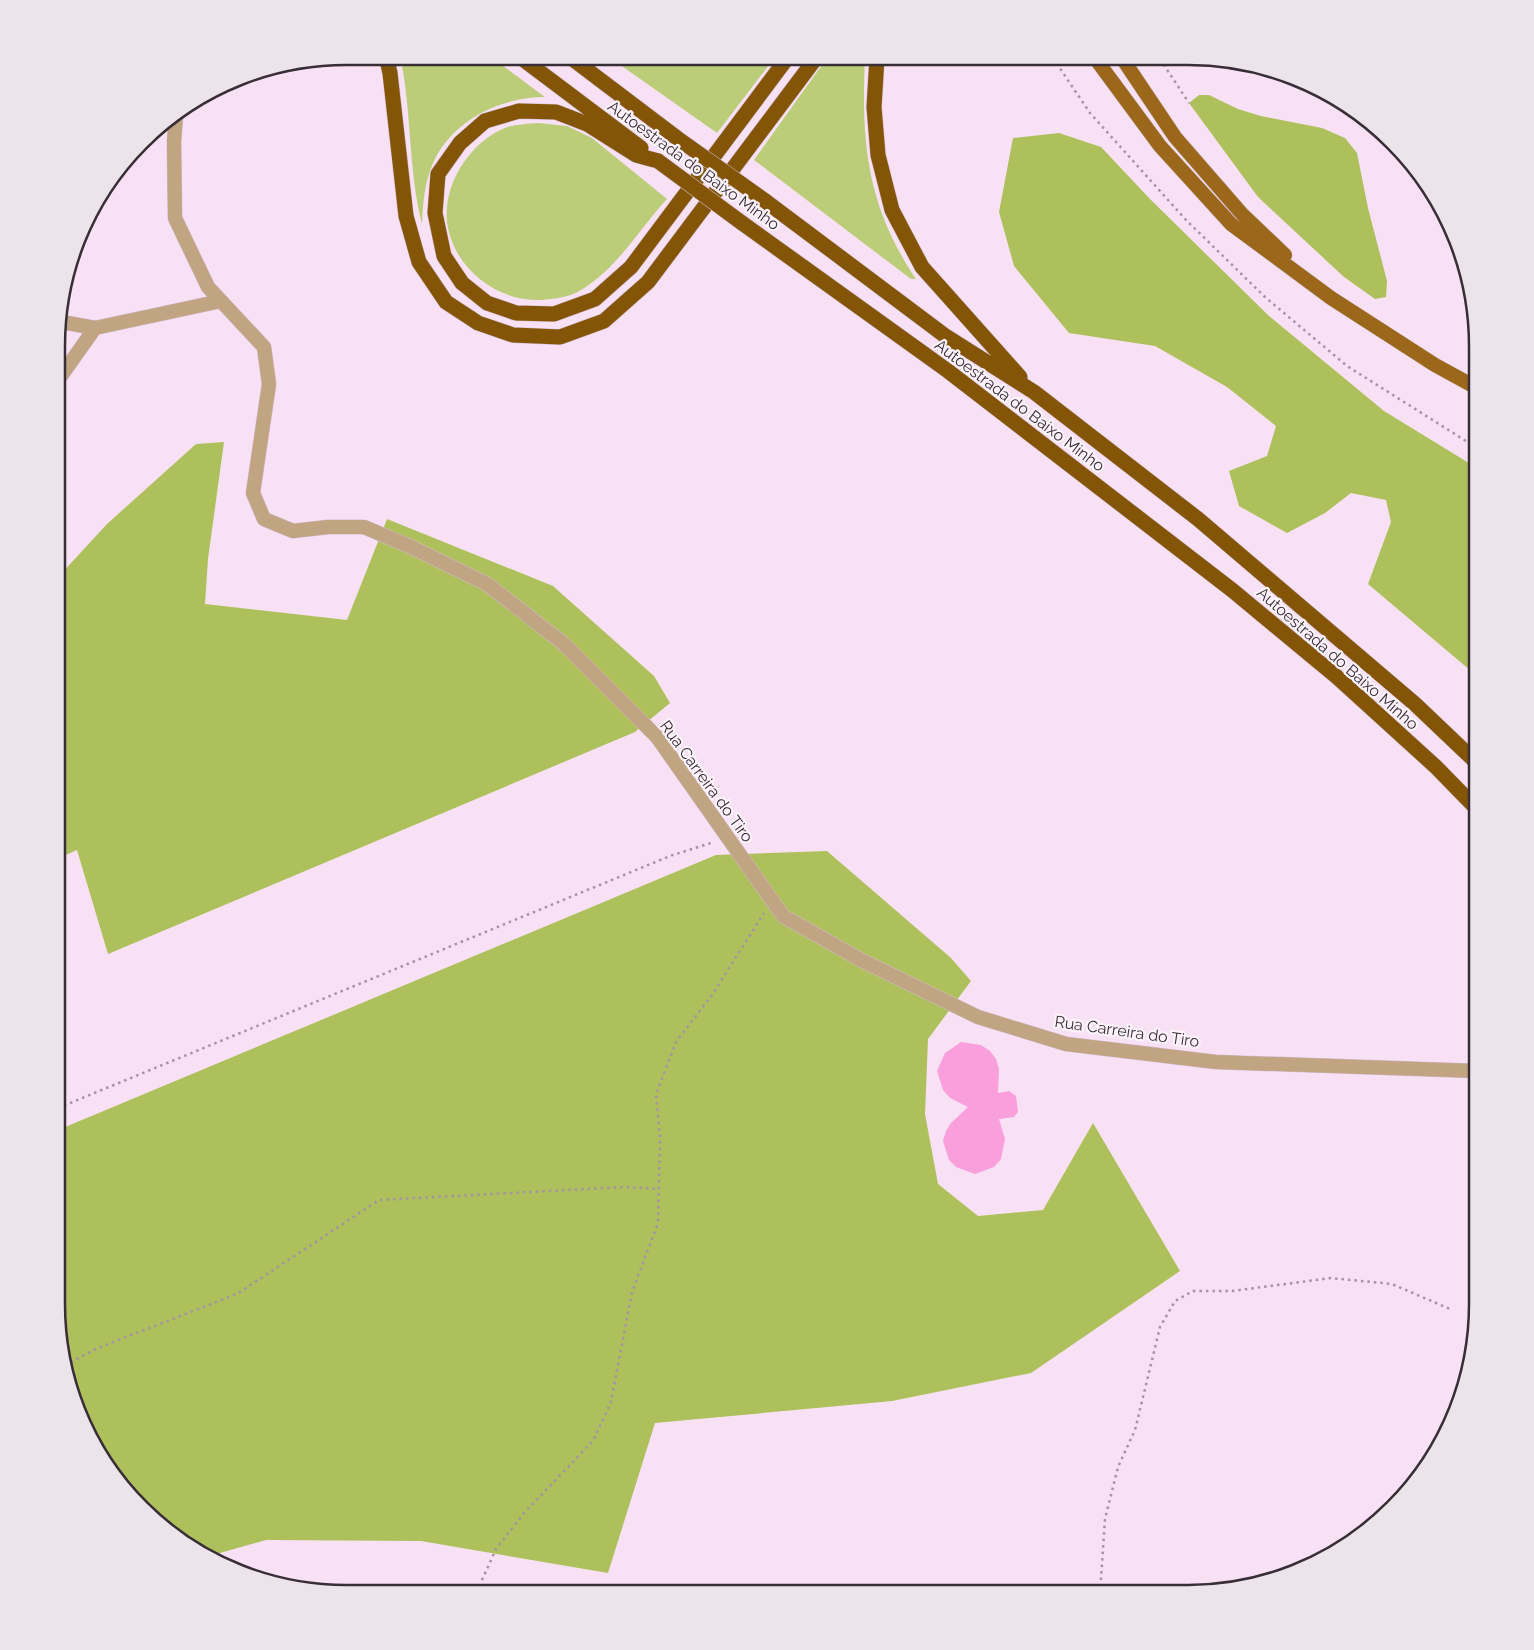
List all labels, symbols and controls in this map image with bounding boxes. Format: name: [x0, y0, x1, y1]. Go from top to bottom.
street label: Autoestrada do Baixo Minho: [604, 97, 783, 234]
street label: Autoestrada do Baixo Minho: [931, 335, 1108, 476]
street label: Autoestrada do Baixo Minho: [1253, 583, 1422, 734]
street label: Rua Carreira do Tiro: [656, 717, 757, 846]
street label: Rua Carreira do Tiro: [1053, 1012, 1200, 1051]

